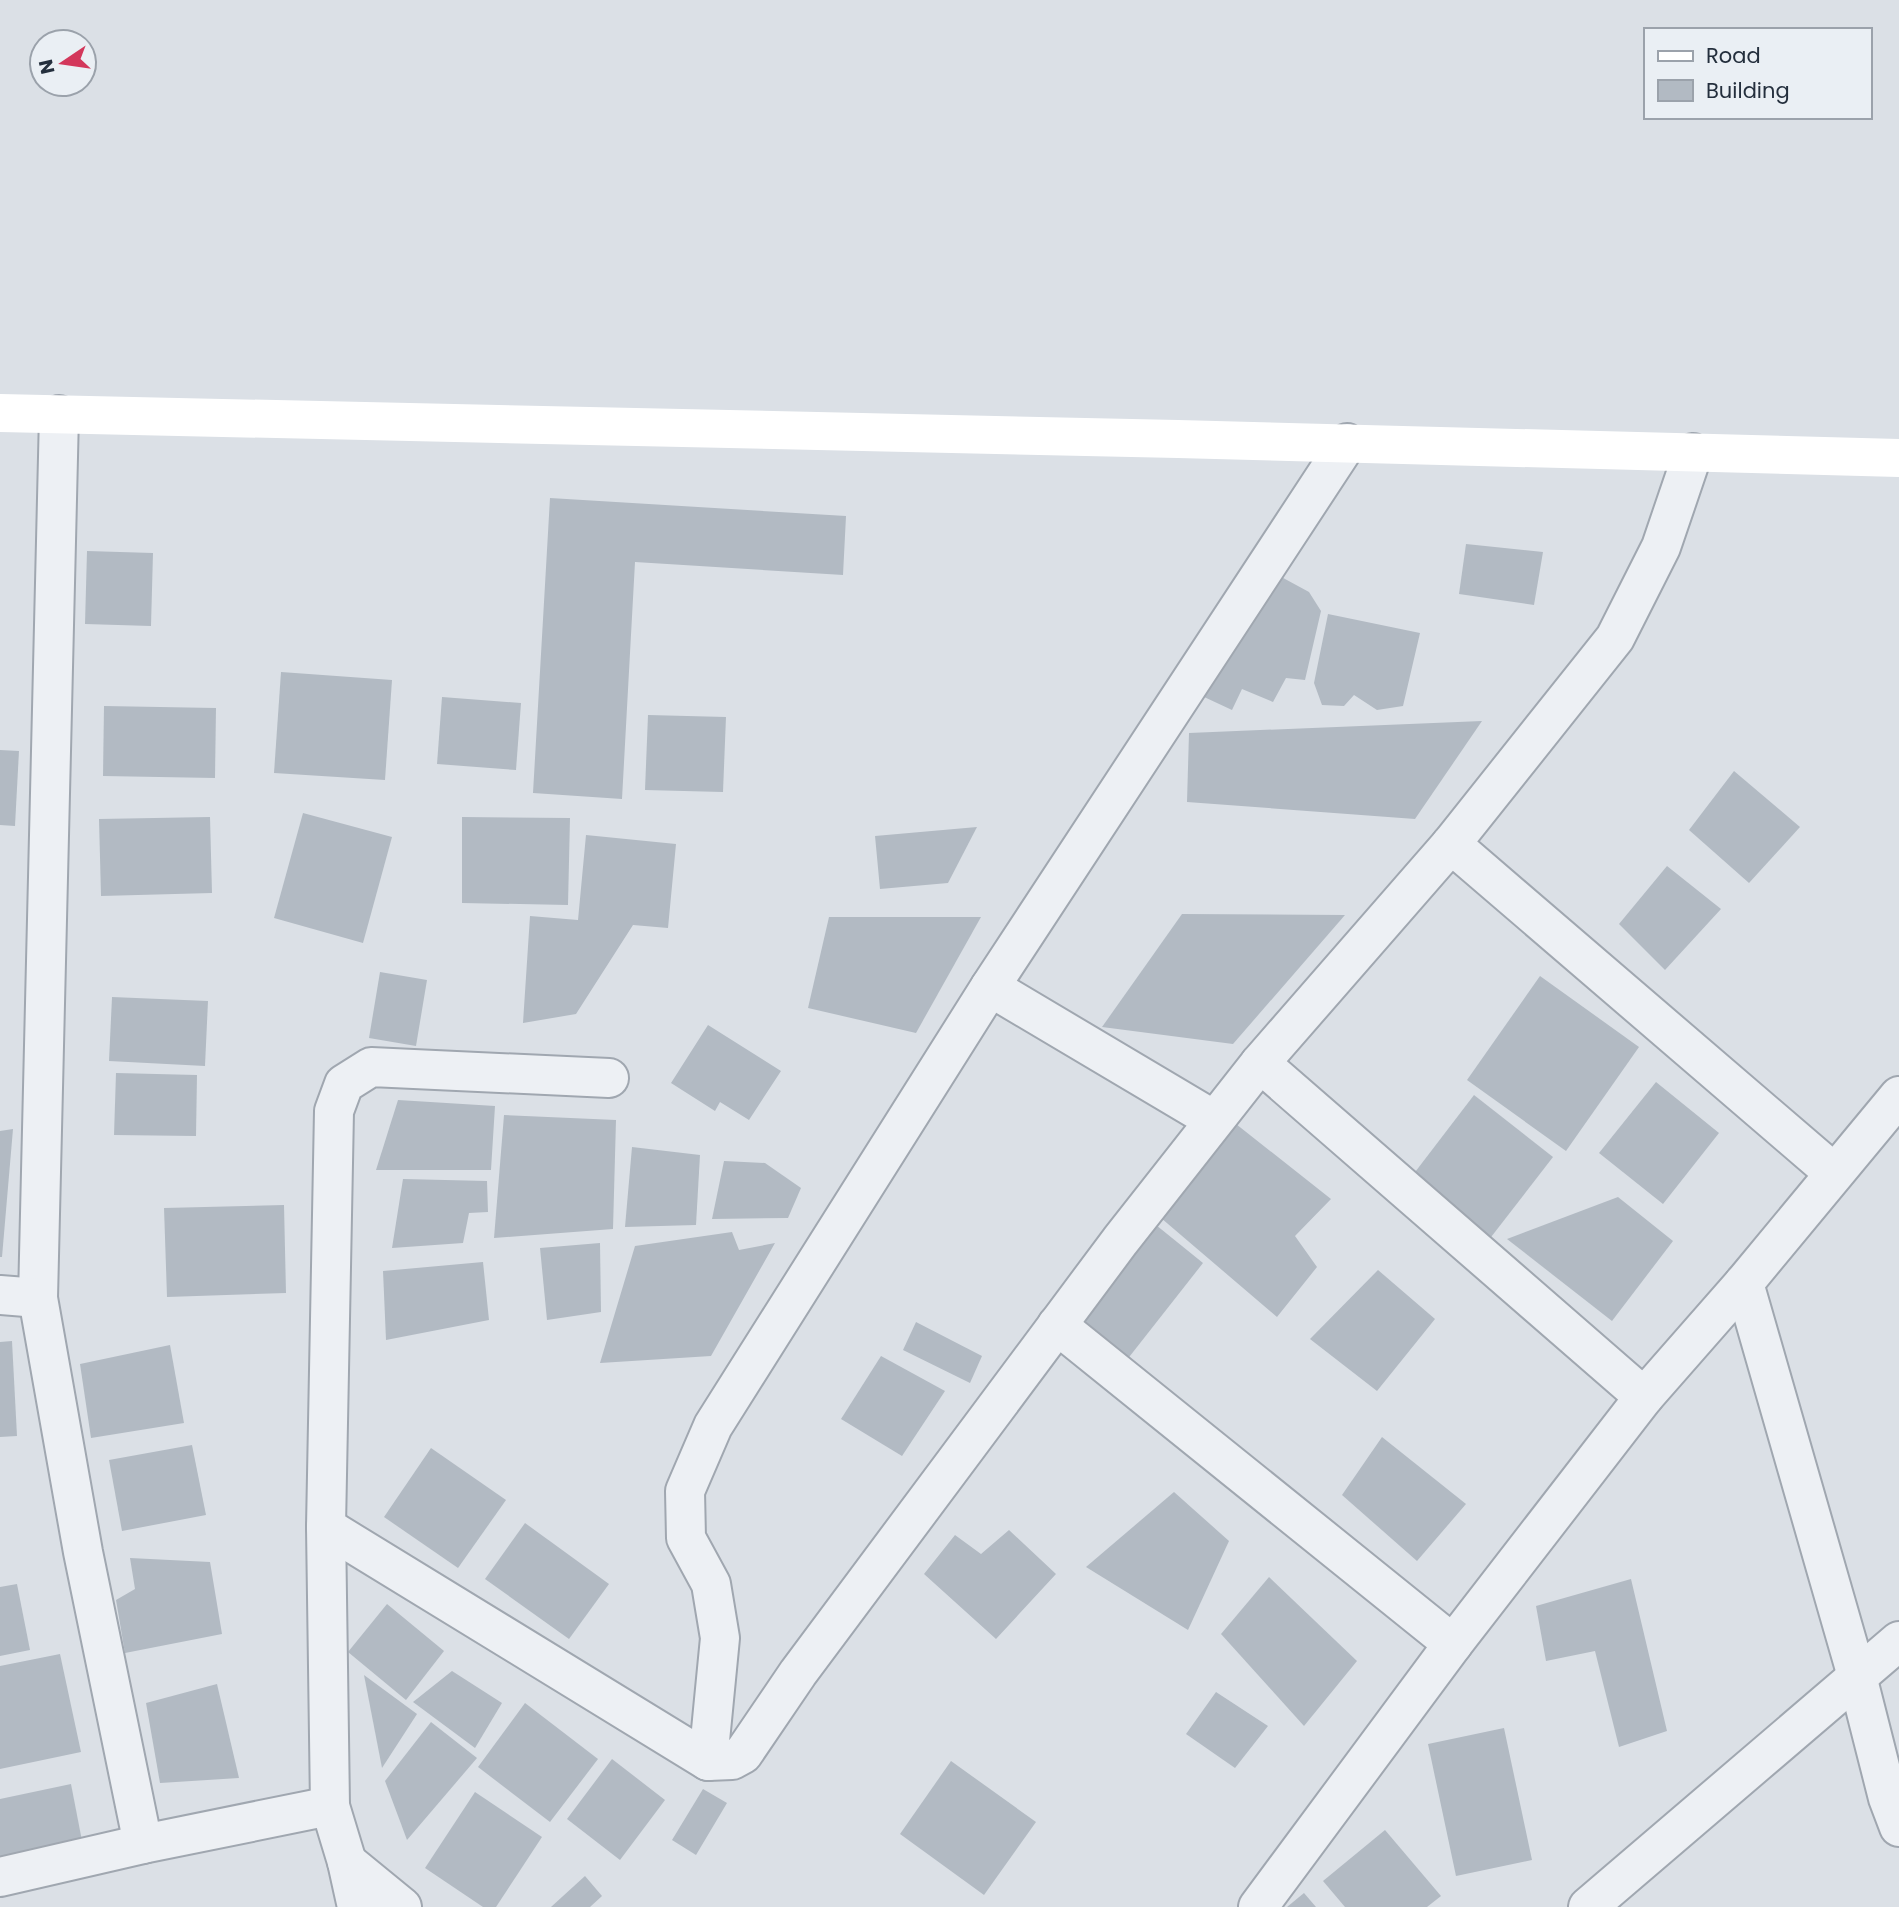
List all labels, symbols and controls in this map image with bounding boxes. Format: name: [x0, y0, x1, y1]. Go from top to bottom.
north arrow: [28, 28, 98, 98]
legend: [1644, 28, 1871, 119]
text: Road: [1706, 41, 1761, 70]
text: N: [32, 57, 62, 77]
text: Building: [1706, 76, 1790, 105]

